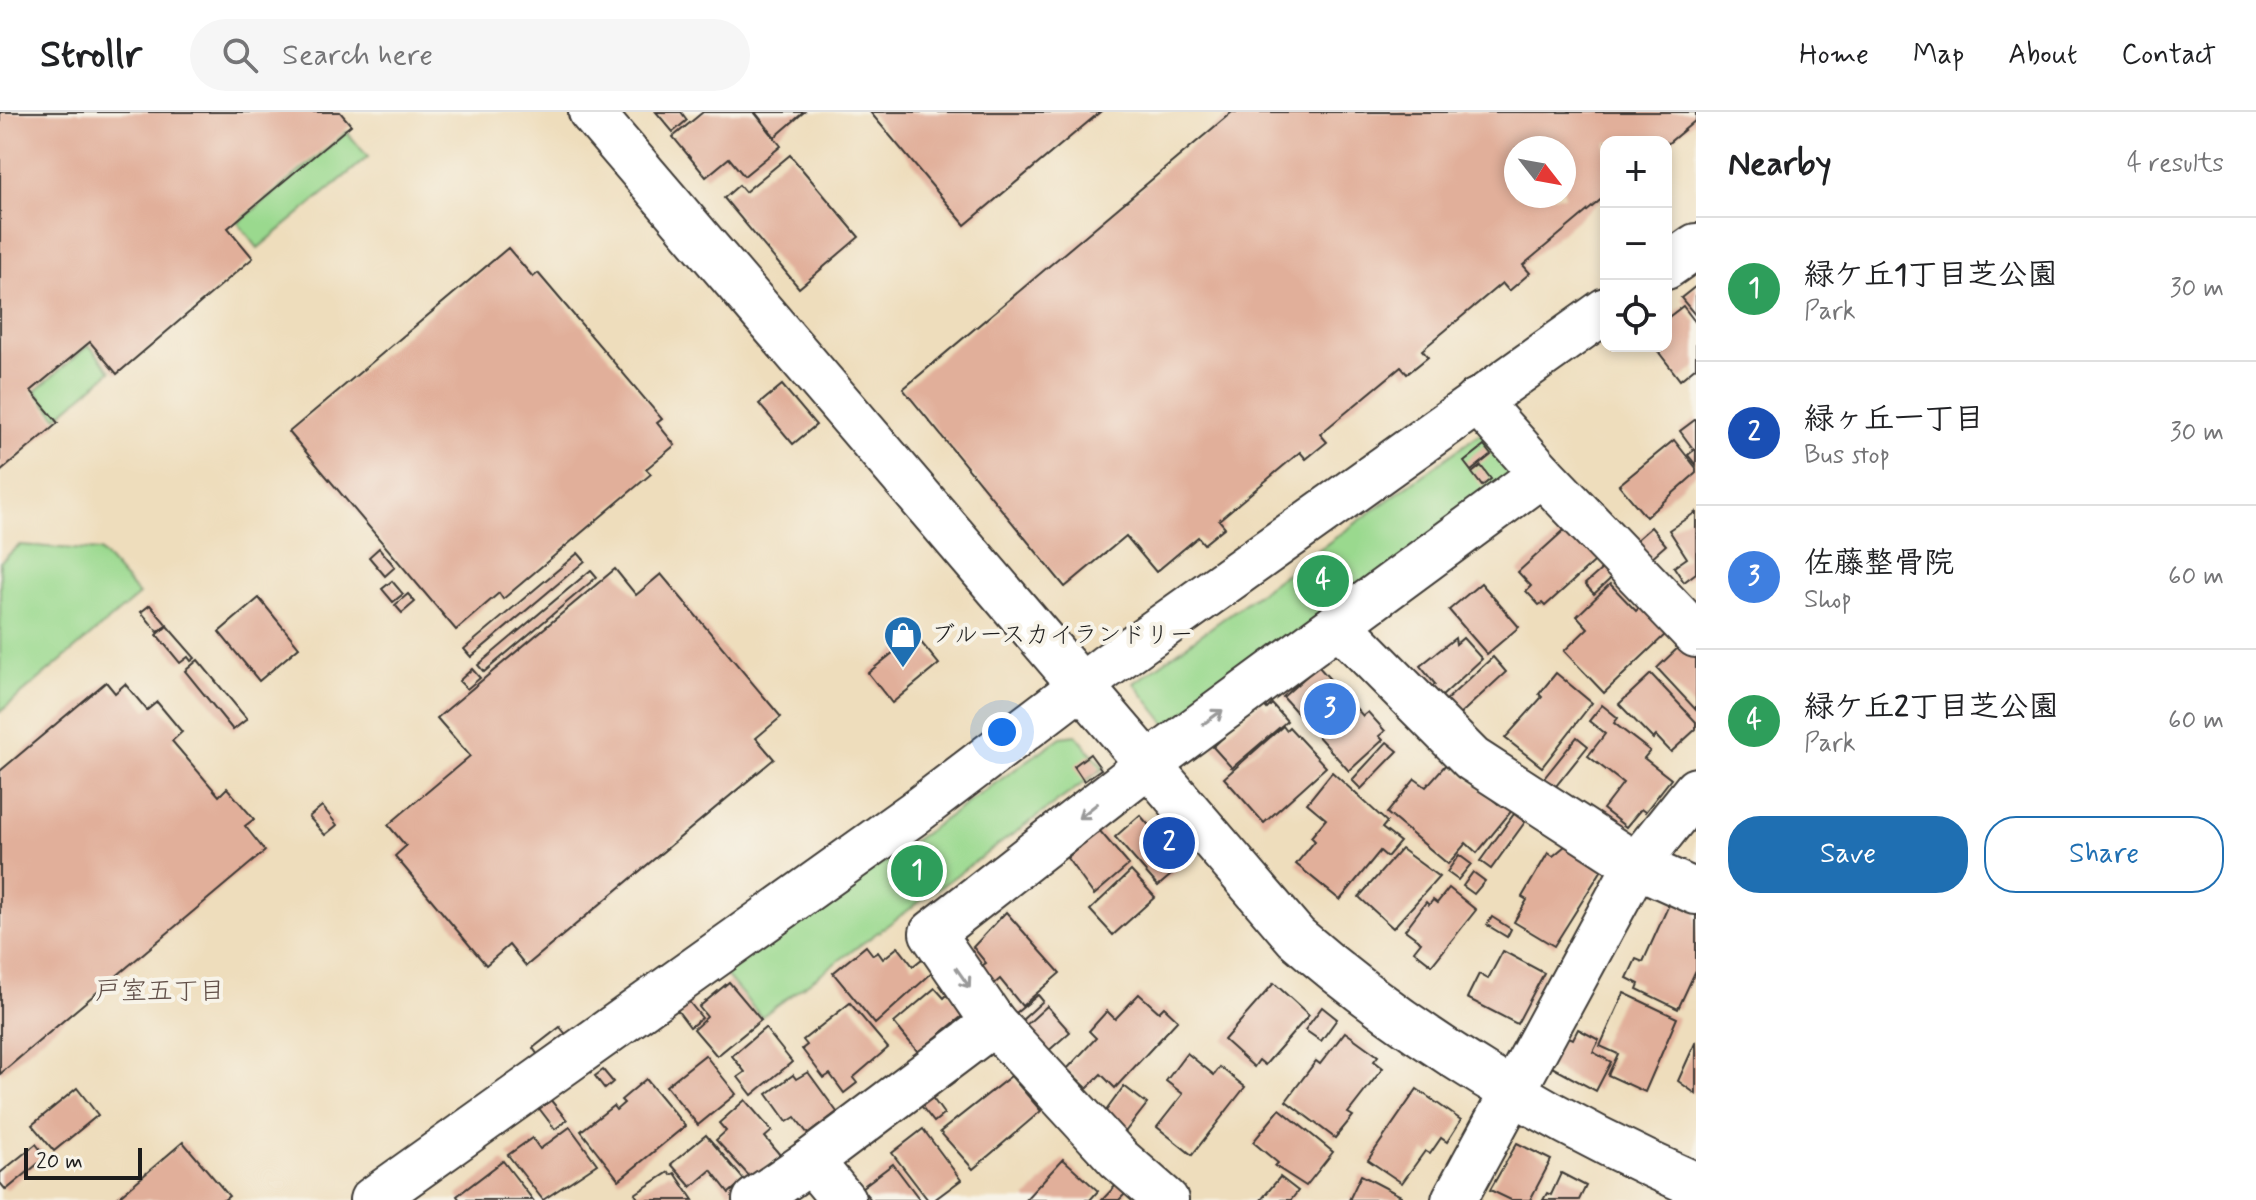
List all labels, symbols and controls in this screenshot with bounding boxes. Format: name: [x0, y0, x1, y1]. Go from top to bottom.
search box: [190, 19, 750, 91]
text: Strollr: [40, 31, 142, 80]
icon: search: [218, 33, 262, 77]
text: Search here: [282, 36, 433, 75]
text: Home: [1799, 37, 1869, 74]
text: Map: [1913, 37, 1964, 74]
text: About: [2008, 37, 2077, 74]
text: Contact: [2121, 37, 2216, 74]
north arrow: [1504, 136, 1576, 208]
map controls: [1600, 136, 1672, 352]
button: +: [1600, 136, 1672, 208]
text: Nearby: [1728, 142, 1832, 187]
text: 4 results: [2127, 147, 2224, 181]
button: −: [1600, 208, 1672, 280]
text: 緑ケ丘1丁目芝公園: [1804, 256, 2057, 295]
text: 1: [1748, 272, 1760, 306]
text: 30 m: [2170, 272, 2224, 306]
button: locate: [1600, 280, 1672, 352]
text: Park: [1804, 295, 1856, 329]
text: 緑ヶ丘一丁目: [1804, 400, 1984, 439]
text: 2: [1748, 416, 1760, 450]
text: 30 m: [2170, 416, 2224, 450]
text: Bus stop: [1804, 439, 1890, 473]
text: 佐藤整骨院: [1804, 544, 1954, 583]
pin: 4: [1297, 551, 1349, 611]
text: 3: [1748, 560, 1760, 594]
text: 60 m: [2168, 560, 2224, 594]
text: Shop: [1804, 583, 1852, 617]
shop icon: ブルースカイランドリー: [882, 614, 924, 669]
place label: ブルースカイランドリー: [931, 620, 1194, 651]
pin: 3: [1304, 679, 1356, 739]
text: 緑ケ丘2丁目芝公園: [1804, 688, 2059, 727]
text: 4: [1746, 704, 1762, 738]
text: 60 m: [2168, 704, 2224, 738]
one-way arrow: [1201, 708, 1223, 725]
your location: [982, 712, 1022, 752]
text: Park: [1804, 727, 1856, 761]
one-way arrow: [1078, 802, 1099, 819]
pin: 2: [1143, 813, 1195, 873]
button: Save: [1728, 816, 1968, 893]
button: Share: [1984, 816, 2224, 893]
pin: 1: [891, 841, 943, 901]
one-way arrow: [955, 967, 971, 989]
district label: 戸室五丁目: [95, 975, 225, 1009]
scale bar: [24, 1144, 142, 1180]
text: 20 m: [36, 1148, 83, 1176]

